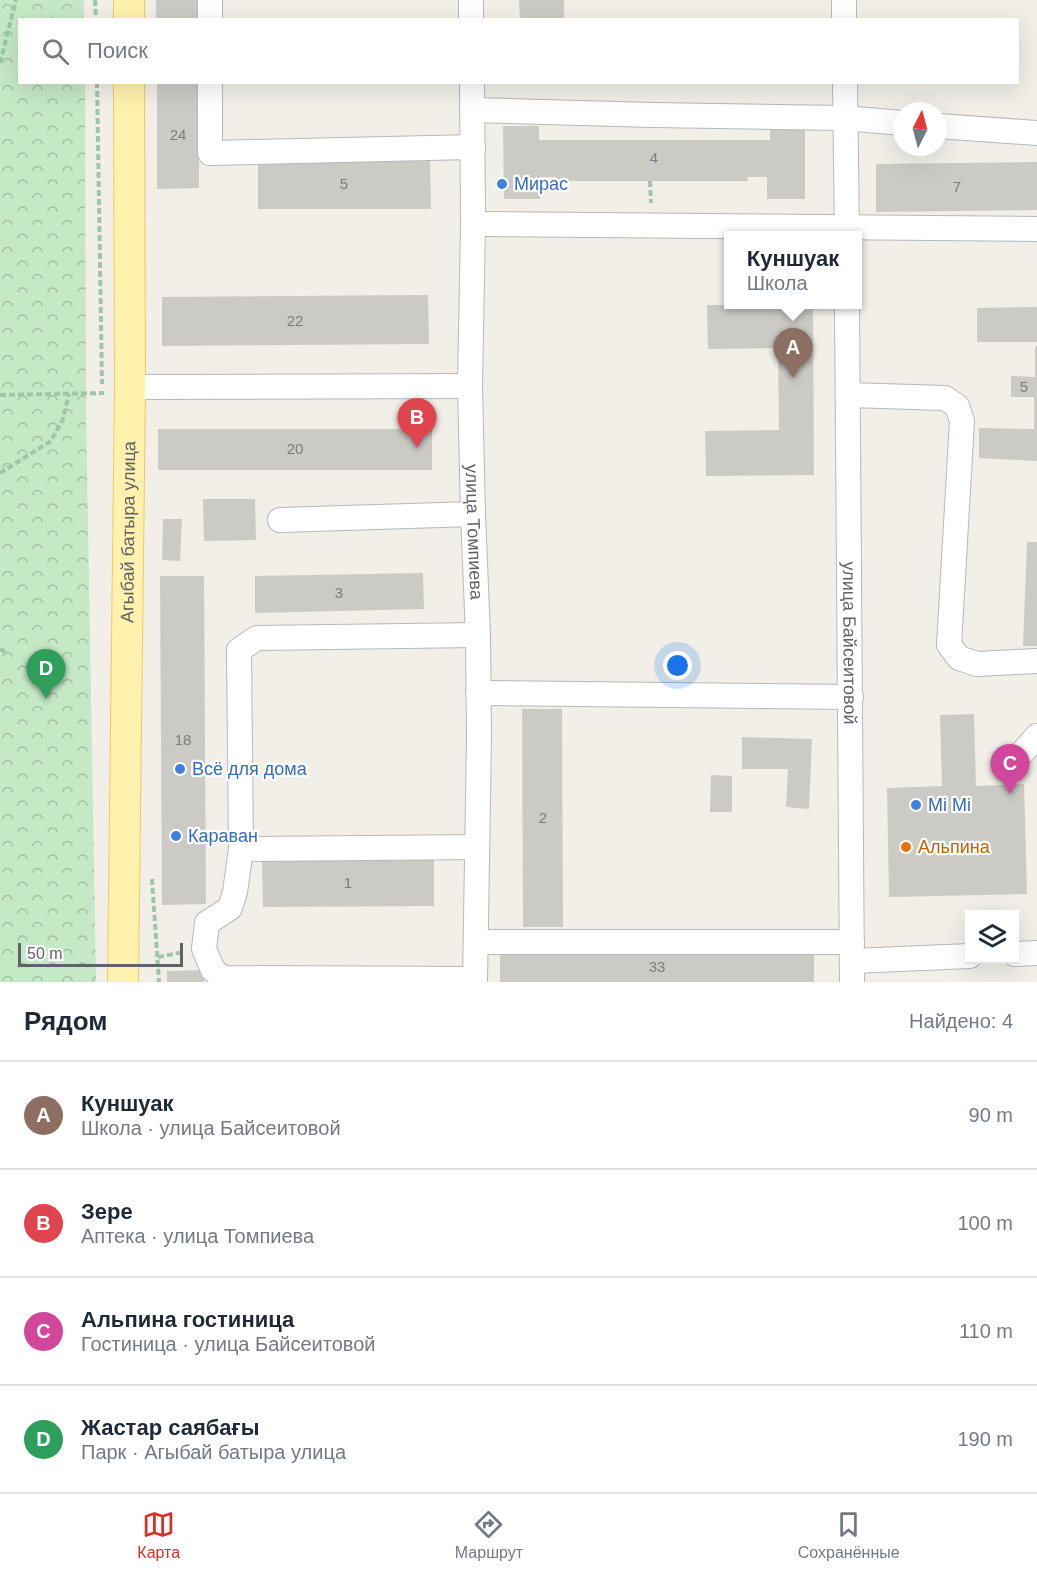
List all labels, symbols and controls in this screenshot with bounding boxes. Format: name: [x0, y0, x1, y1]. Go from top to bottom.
search box: [18, 18, 1019, 84]
icon: search: [39, 35, 72, 68]
text: Поиск: [87, 38, 148, 63]
north arrow: [893, 102, 947, 156]
house number: 24: [170, 126, 186, 143]
house number: 4: [650, 149, 658, 166]
place label: Мирас: [514, 174, 568, 194]
house number: 5: [340, 175, 348, 192]
marker: Мирас: [495, 177, 509, 191]
house number: 7: [953, 178, 961, 195]
popup: [724, 231, 862, 309]
text: Куншуак: [747, 246, 839, 271]
text: Школа: [747, 272, 808, 294]
house number: 22: [287, 312, 303, 329]
pin: A: [774, 328, 812, 378]
house number: 5: [1020, 378, 1028, 395]
pin: B: [398, 398, 436, 448]
street label: Агыбай батыра улица: [117, 440, 139, 623]
house number: 20: [287, 440, 303, 457]
street label: улица Томпиева: [462, 464, 487, 601]
street label: улица Байсеитовой: [839, 561, 860, 725]
house number: 3: [335, 584, 343, 601]
pin: D: [26, 650, 66, 699]
your location: [663, 651, 692, 680]
house number: 18: [175, 731, 191, 748]
pin: C: [990, 744, 1030, 794]
place label: Всё для дома: [192, 759, 308, 779]
marker: Всё для дома: [173, 762, 187, 776]
place label: Mi Mi: [928, 795, 971, 815]
marker: Mi Mi: [909, 798, 923, 812]
house number: 2: [539, 809, 547, 826]
place label: Караван: [188, 826, 258, 846]
marker: Караван: [169, 829, 183, 843]
place label: Альпина: [918, 837, 991, 857]
marker: Альпина: [899, 840, 913, 854]
house number: 1: [344, 874, 352, 891]
map controls: [965, 910, 1019, 964]
button: layers: [965, 910, 1019, 964]
scale bar: [18, 940, 183, 968]
text: 50 m: [27, 945, 63, 962]
house number: 33: [649, 958, 665, 975]
text: Рядом: [24, 1006, 107, 1036]
text: Найдено: 4: [909, 1010, 1013, 1032]
text: Куншуак: [81, 1091, 173, 1116]
text: A: [36, 1104, 51, 1126]
text: 90 m: [969, 1104, 1013, 1126]
text: Школа · улица Байсеитовой: [81, 1117, 341, 1139]
text: Зере: [81, 1199, 133, 1224]
text: B: [36, 1212, 51, 1234]
text: 100 m: [957, 1212, 1013, 1234]
text: Аптека · улица Томпиева: [81, 1225, 314, 1247]
text: Альпина гостиница: [81, 1307, 294, 1332]
text: C: [36, 1320, 51, 1342]
text: 110 m: [959, 1320, 1013, 1342]
text: Гостиница · улица Байсеитовой: [81, 1333, 376, 1355]
text: Жастар саябағы: [81, 1415, 260, 1440]
text: D: [36, 1428, 51, 1450]
text: 190 m: [957, 1428, 1013, 1450]
text: Парк · Агыбай батыра улица: [81, 1441, 346, 1463]
tab: Карта: [137, 1508, 180, 1562]
tab: Маршрут: [455, 1508, 523, 1562]
tab: Сохранённые: [798, 1508, 900, 1562]

